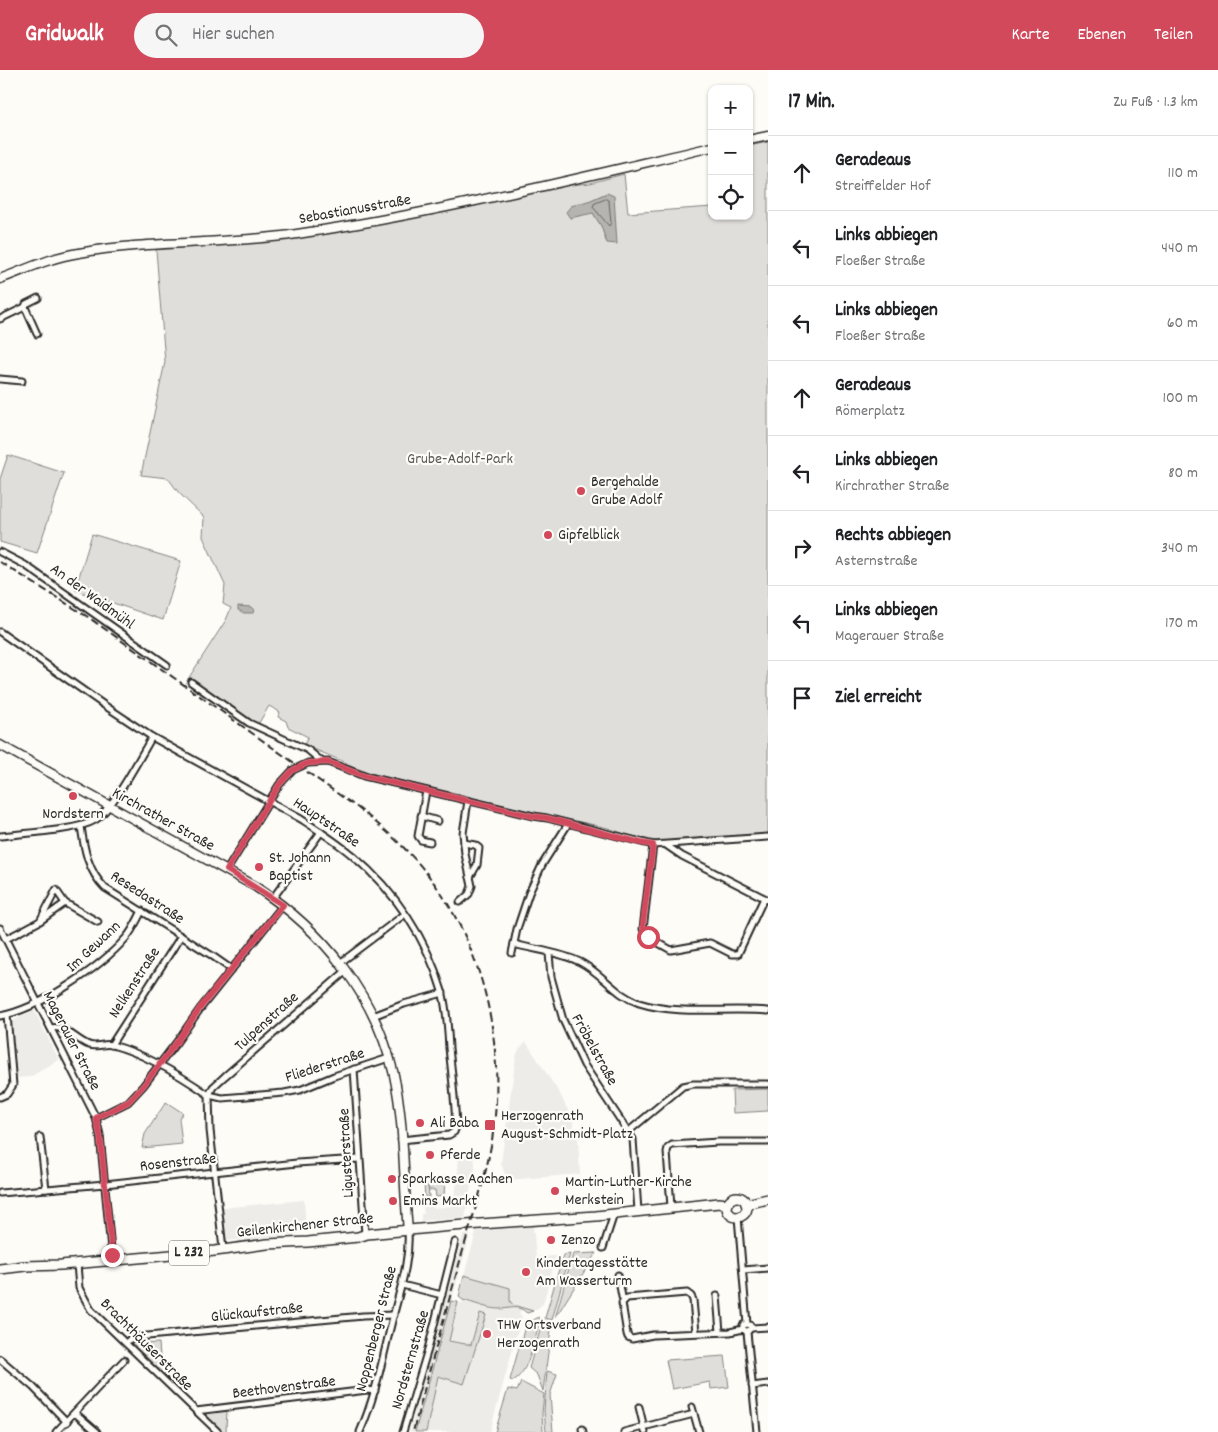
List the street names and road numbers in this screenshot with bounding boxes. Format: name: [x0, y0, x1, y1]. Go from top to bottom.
street label: Sebastianusstraße: [297, 189, 413, 231]
street label: An der Waidmühl: [45, 558, 139, 636]
street label: Kirchrather Straße: [107, 782, 219, 858]
street label: Hauptstraße: [288, 792, 364, 854]
street label: Resedastraße: [105, 865, 189, 931]
street label: Im Gewann: [62, 916, 126, 978]
street label: Nelkenstraße: [103, 943, 167, 1023]
street label: Magerauer Straße: [36, 987, 106, 1095]
street label: Tulpenstraße: [230, 987, 304, 1057]
street label: Fröbelstraße: [565, 1010, 623, 1090]
street label: Fliederstraße: [282, 1042, 368, 1090]
street label: Ligusterstraße: [333, 1108, 361, 1198]
street label: Rosenstraße: [139, 1148, 217, 1178]
street label: Geilenkirchener Straße: [235, 1207, 375, 1245]
road number: L 232: [169, 1240, 209, 1266]
street label: Noppenberger Straße: [350, 1264, 404, 1394]
street label: Brachthäuserstraße: [94, 1293, 198, 1397]
street label: Glückaufstraße: [210, 1297, 304, 1329]
street label: Nordsternstraße: [386, 1308, 436, 1412]
street label: Beethovenstraße: [231, 1370, 337, 1406]

